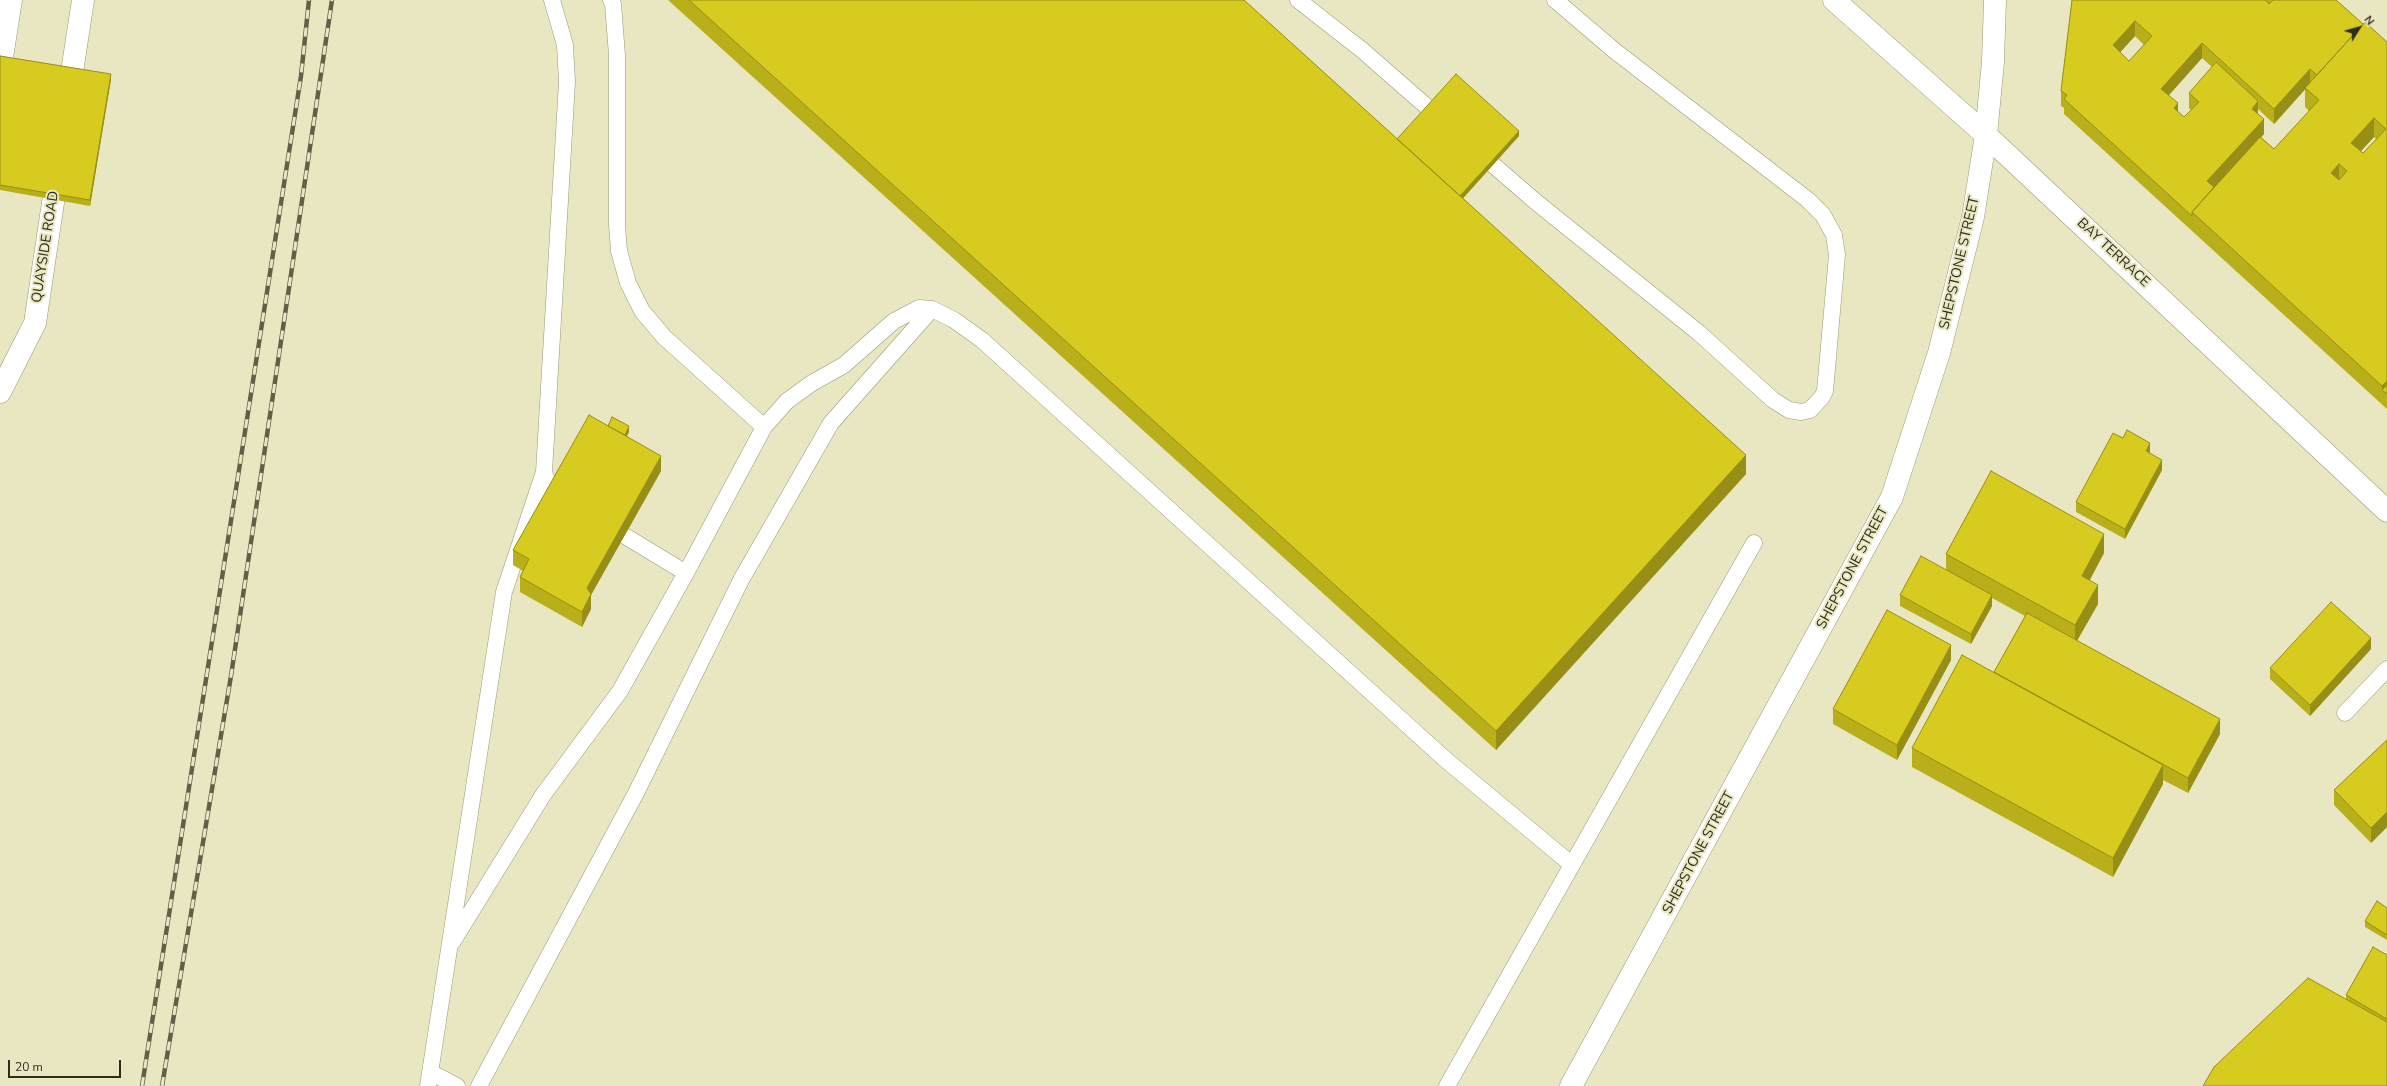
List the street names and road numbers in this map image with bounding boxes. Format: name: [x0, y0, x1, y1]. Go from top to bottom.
street label: QUAYSIDE ROAD: [29, 190, 63, 304]
street label: SHEPSTONE STREET: [1937, 195, 1983, 331]
street label: BAY TERRACE: [2073, 215, 2153, 291]
street label: SHEPSTONE STREET: [1814, 504, 1892, 632]
street label: SHEPSTONE STREET: [1660, 789, 1738, 917]

